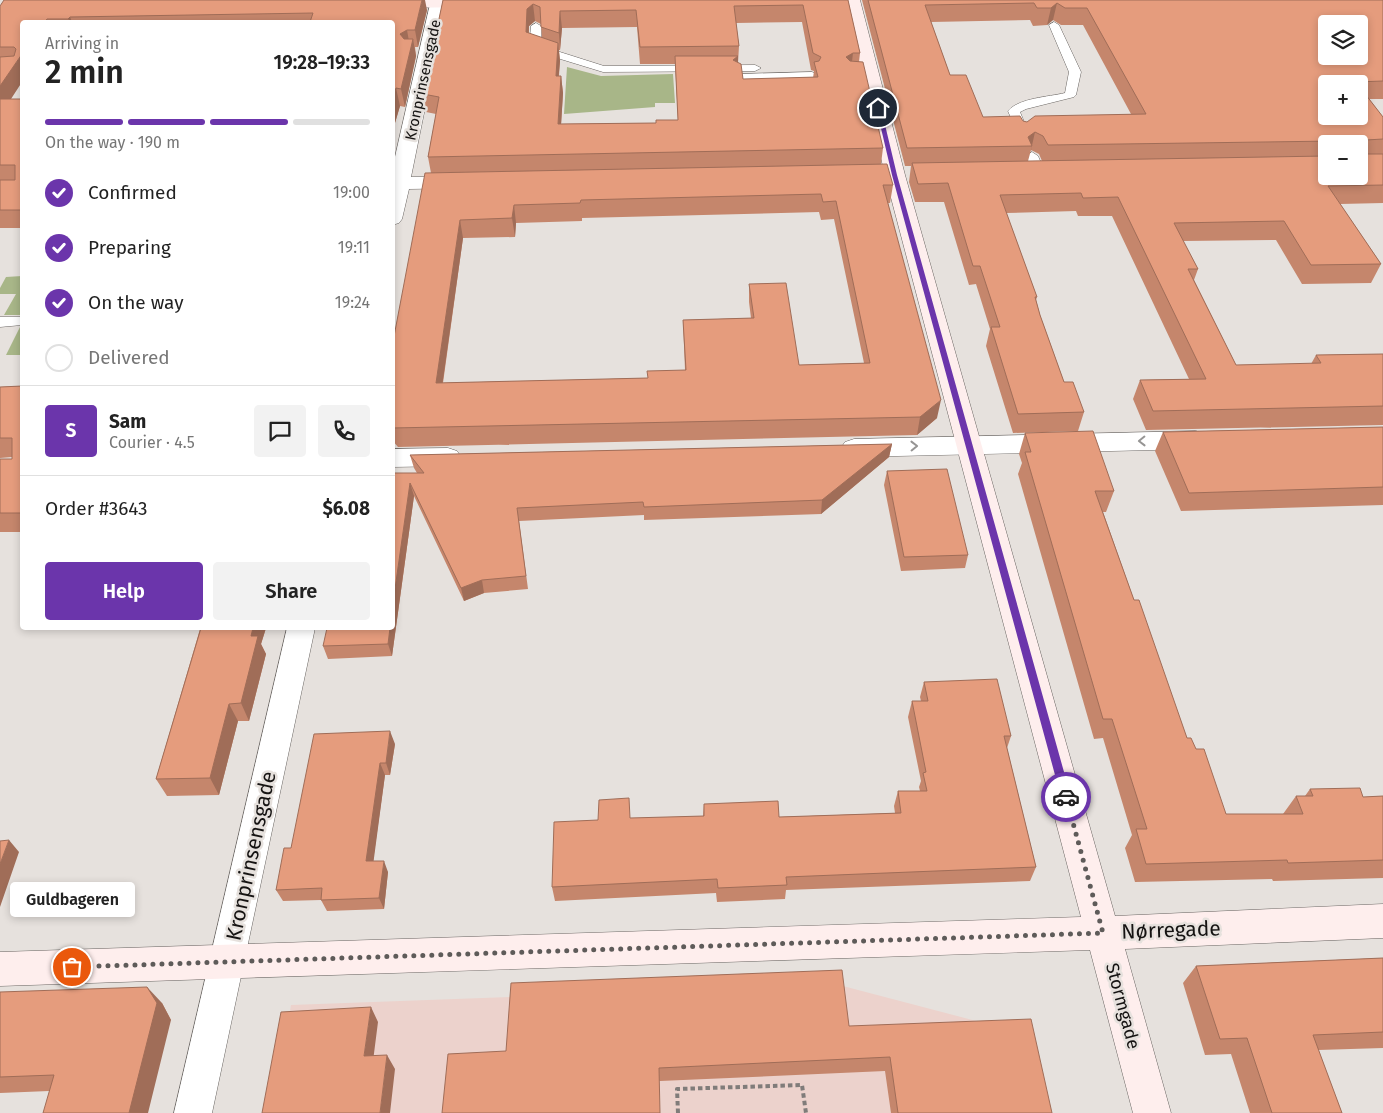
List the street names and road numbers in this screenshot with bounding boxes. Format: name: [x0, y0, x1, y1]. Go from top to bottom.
street label: Kronprinsensgade: [401, 18, 445, 142]
street label: Kronprinsensgade: [220, 769, 282, 943]
street label: Nørregade: [1121, 915, 1221, 945]
street label: Stormgade: [1101, 961, 1145, 1051]

